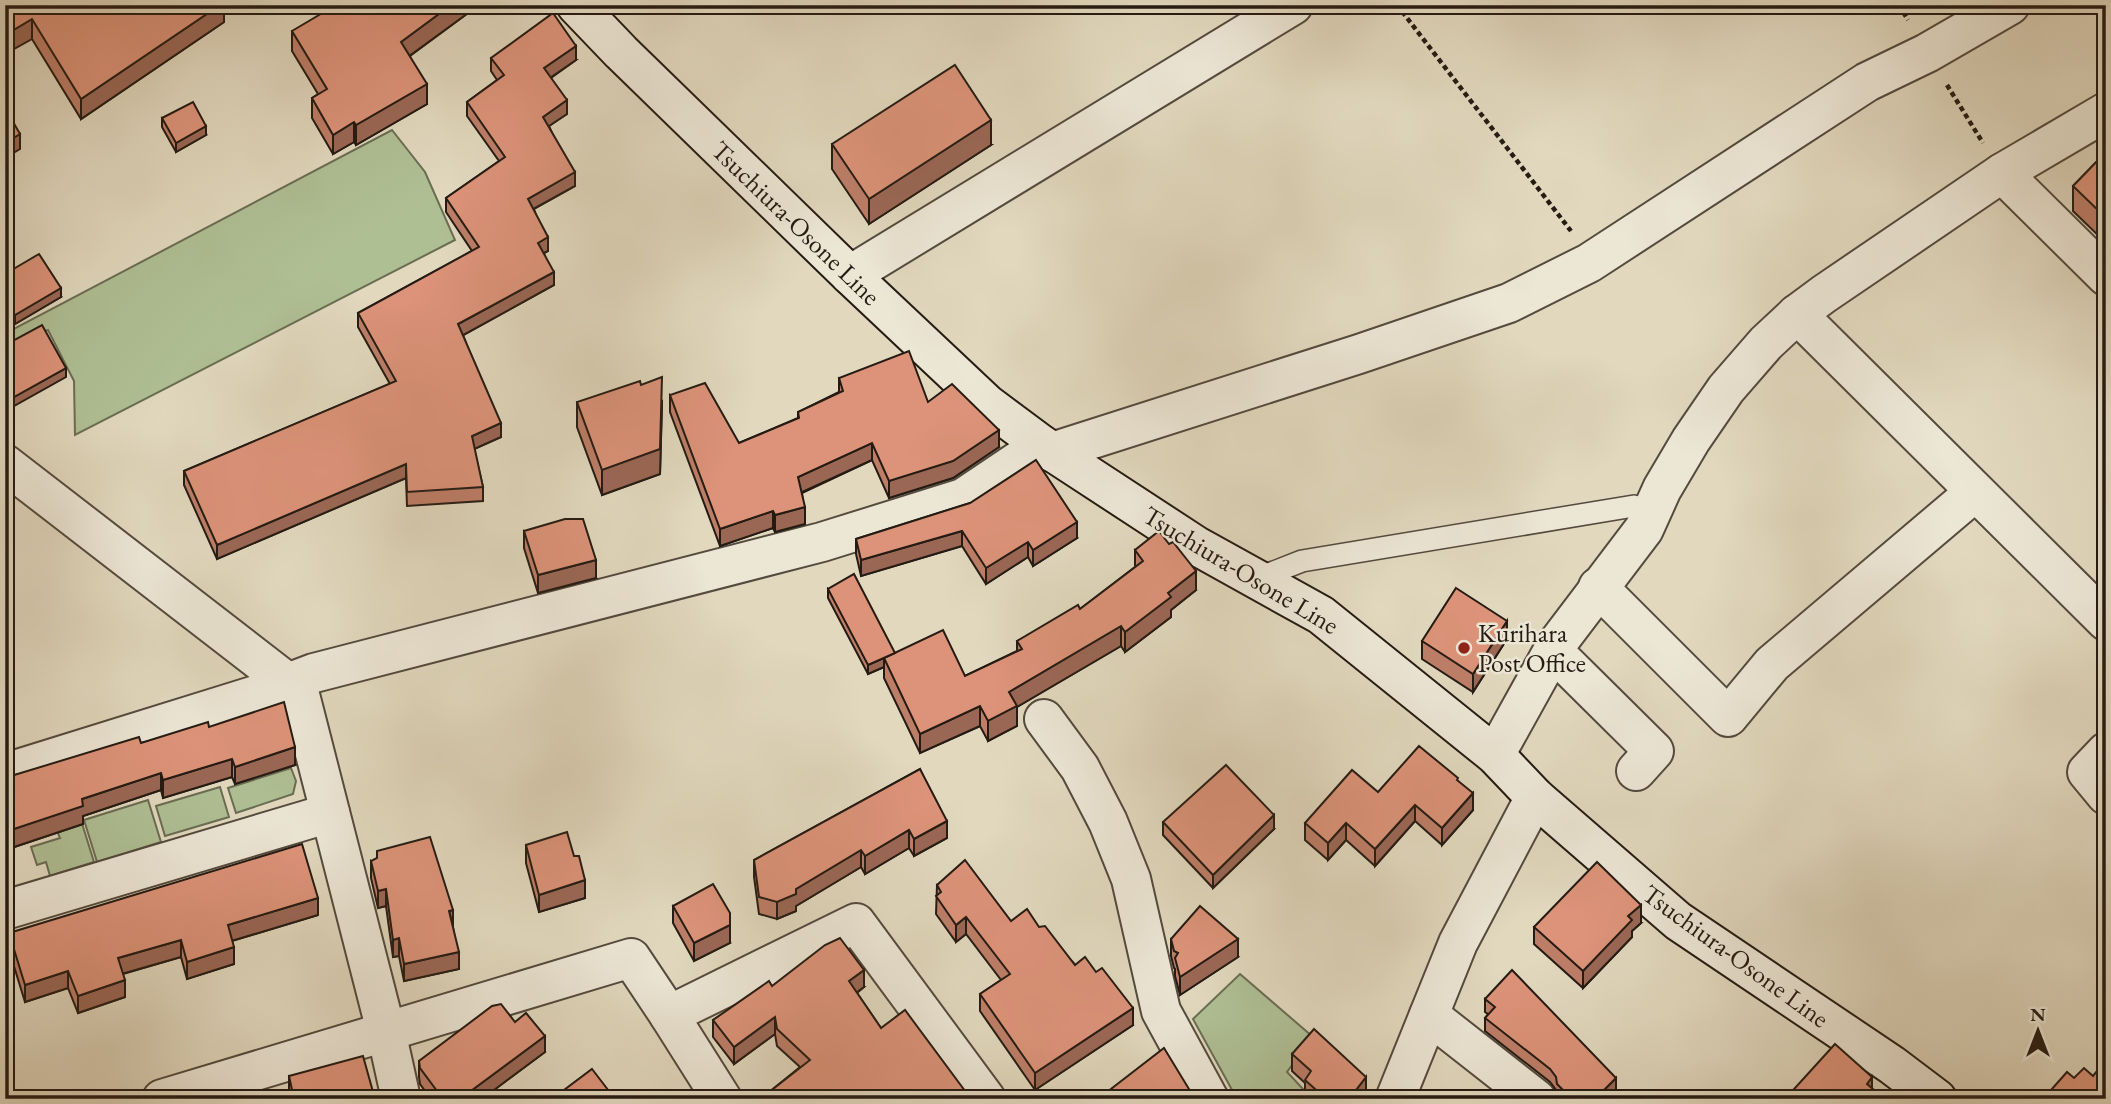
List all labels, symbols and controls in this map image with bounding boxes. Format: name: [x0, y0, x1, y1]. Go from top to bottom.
street label: Tsuchiura-Osone Line: [704, 133, 888, 313]
street label: Tsuchiura-Osone Line: [1137, 498, 1345, 642]
place label: Kurihara Post Office: [1478, 616, 1586, 680]
marker: Kurihara Post Office: [1456, 640, 1472, 656]
street label: Tsuchiura-Osone Line: [1636, 877, 1836, 1035]
north arrow: [2002, 996, 2072, 1066]
text: N: [2030, 1002, 2046, 1027]

